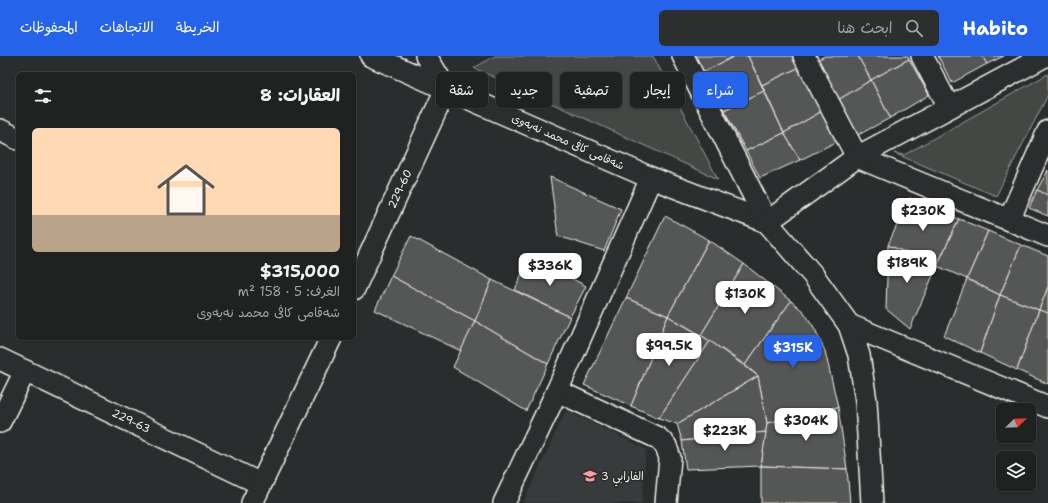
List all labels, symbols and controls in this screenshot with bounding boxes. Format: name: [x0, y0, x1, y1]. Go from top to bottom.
search box: [659, 10, 939, 46]
text: Habito: [963, 16, 1028, 41]
icon: search: [903, 17, 925, 39]
text: المحفوظات: [20, 18, 78, 36]
text: الاتجاهات: [100, 18, 154, 36]
text: الخريطة: [176, 18, 219, 36]
text: ابحث هنا: [837, 18, 893, 38]
chip: شقة: [436, 72, 488, 108]
chip: جديد: [496, 72, 552, 108]
chip: تصفية: [560, 72, 622, 108]
chip: إيجار: [630, 72, 685, 108]
chip: شراء: [693, 72, 748, 108]
text: العقارات: 8: [260, 84, 340, 106]
icon: filters: [32, 85, 54, 107]
street label: شەقامی کافی محمد نەبەوی: [509, 110, 627, 174]
icon: home: [150, 154, 222, 226]
street label: 229-60: [384, 167, 416, 211]
pin: $230K: [895, 198, 951, 232]
text: $230K: [901, 202, 945, 219]
pin: $189K: [879, 250, 935, 284]
pin: $336K: [522, 253, 578, 287]
text: $189K: [886, 254, 928, 271]
text: $336K: [528, 257, 572, 274]
text: $315,000: [260, 260, 340, 282]
pin: $130K: [717, 281, 773, 315]
text: الغرف: 5 · 158 m²: [238, 283, 340, 300]
text: $130K: [724, 285, 766, 302]
text: شەقامی کافی محمد نەبەوی: [196, 304, 340, 321]
pin: $99.5K: [636, 333, 702, 367]
pin: $315K: [765, 335, 821, 369]
text: $99.5K: [645, 337, 693, 354]
text: $315K: [773, 339, 813, 356]
north arrow: [996, 403, 1036, 443]
map controls: [996, 403, 1036, 491]
street label: 229-63: [109, 405, 153, 437]
pin: $304K: [778, 408, 834, 442]
text: $304K: [784, 412, 828, 429]
pin: $223K: [697, 418, 753, 452]
text: $223K: [703, 422, 747, 439]
button: layers: [996, 451, 1036, 491]
school or university icon: الفارابي 3: [582, 468, 598, 484]
place label: الفارابي 3: [601, 469, 644, 487]

